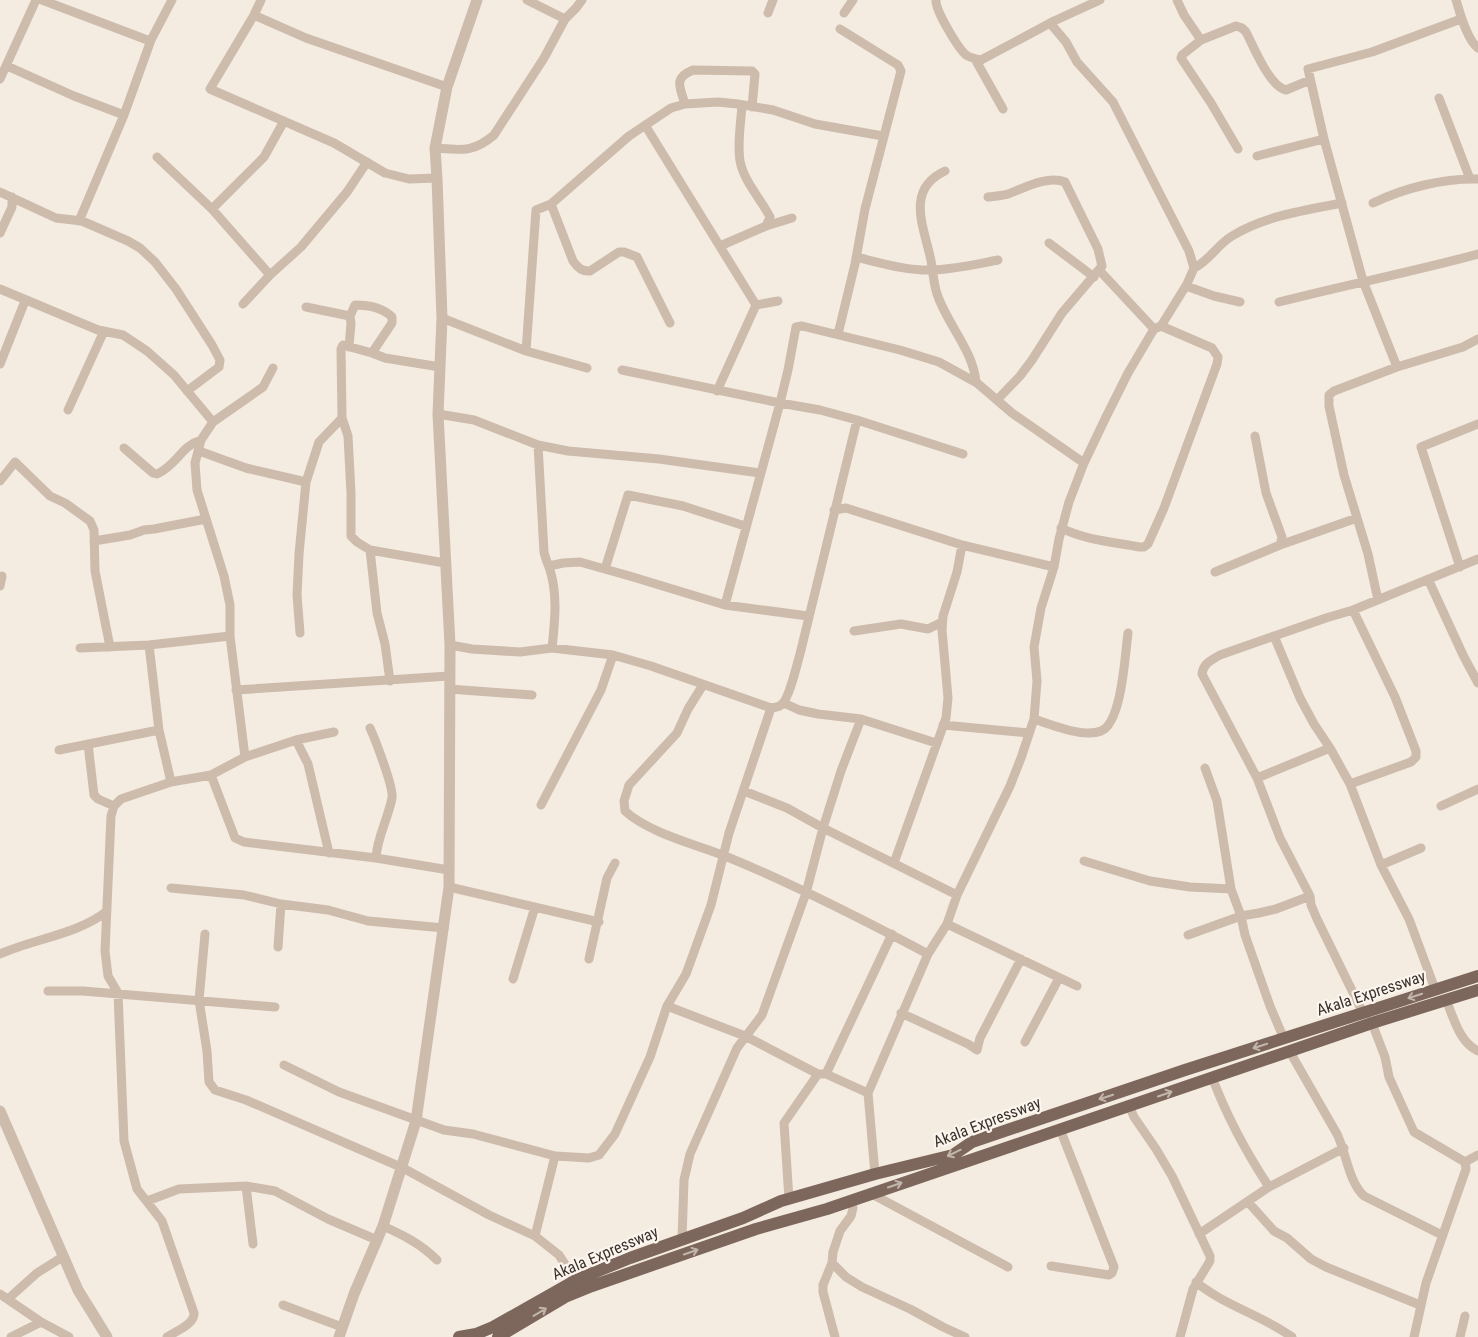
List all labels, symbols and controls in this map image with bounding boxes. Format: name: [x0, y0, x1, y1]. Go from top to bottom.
street label: Akala Expressway: [1314, 966, 1428, 1020]
one-way arrow: [1407, 991, 1423, 1001]
one-way arrow: [1253, 1042, 1269, 1052]
one-way arrow: [1157, 1088, 1173, 1098]
street label: Akala Expressway: [931, 1093, 1044, 1151]
one-way arrow: [1099, 1093, 1114, 1102]
one-way arrow: [947, 1148, 962, 1158]
one-way arrow: [887, 1180, 902, 1189]
street label: Akala Expressway: [549, 1222, 661, 1284]
one-way arrow: [683, 1247, 699, 1257]
one-way arrow: [533, 1307, 547, 1317]

